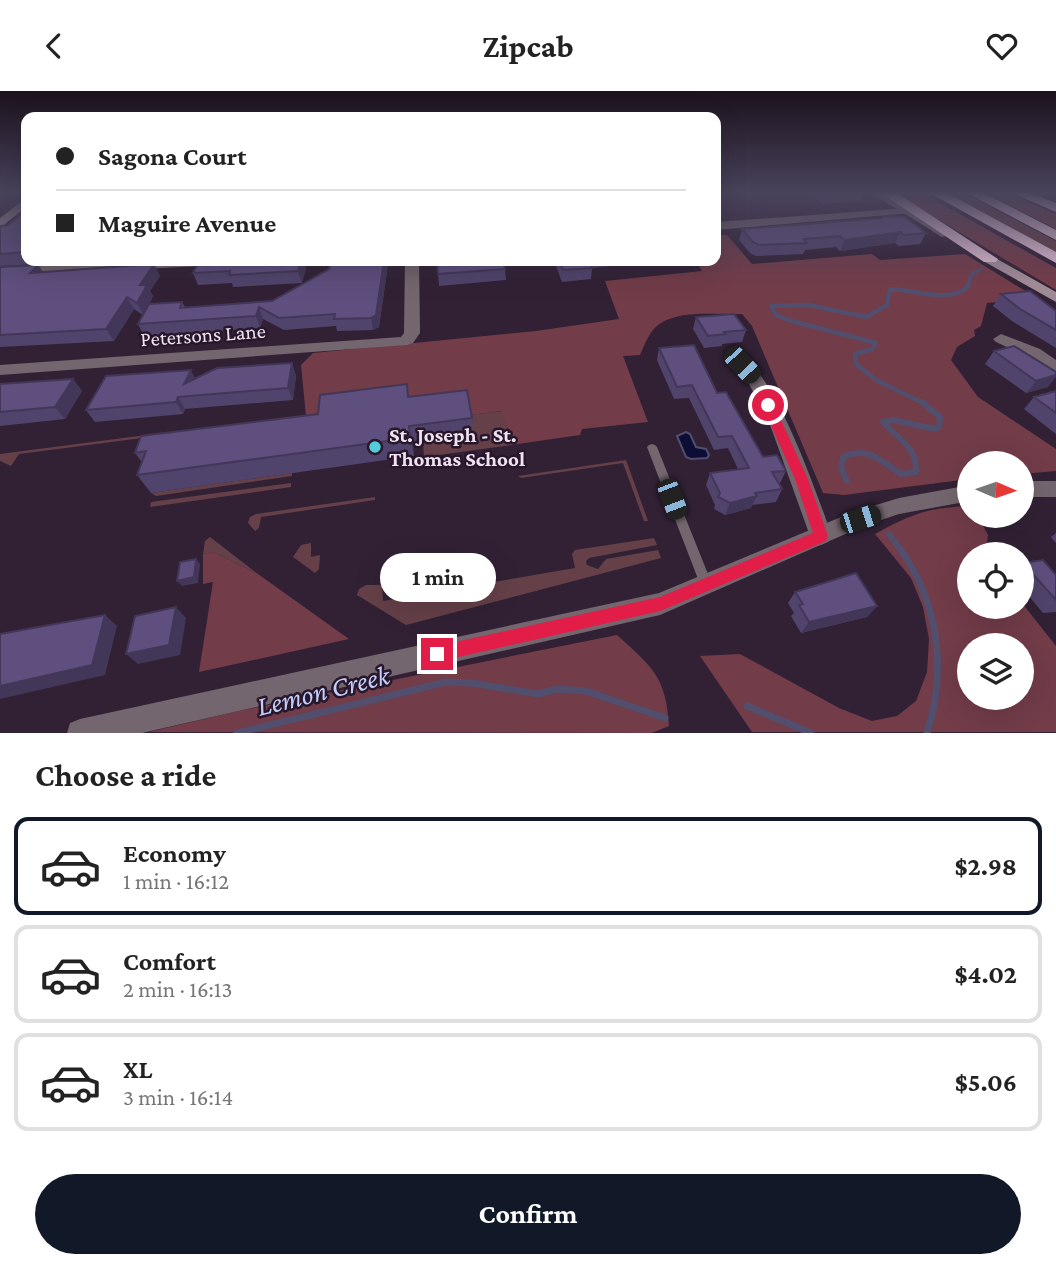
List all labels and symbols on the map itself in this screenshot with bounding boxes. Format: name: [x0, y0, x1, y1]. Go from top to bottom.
street label: Petersons Lane: [140, 319, 266, 351]
car: [720, 342, 765, 388]
route start: [752, 389, 784, 421]
place label: St. Joseph - St. Thomas School: [389, 423, 525, 471]
marker: St. Joseph - St. Thomas School: [367, 439, 383, 455]
north arrow: [957, 451, 1034, 529]
car: [655, 476, 690, 522]
car: [837, 503, 884, 535]
callout: 1 min: [379, 553, 495, 601]
route end: [421, 638, 453, 670]
water label: Lemon Creek: [254, 659, 394, 722]

